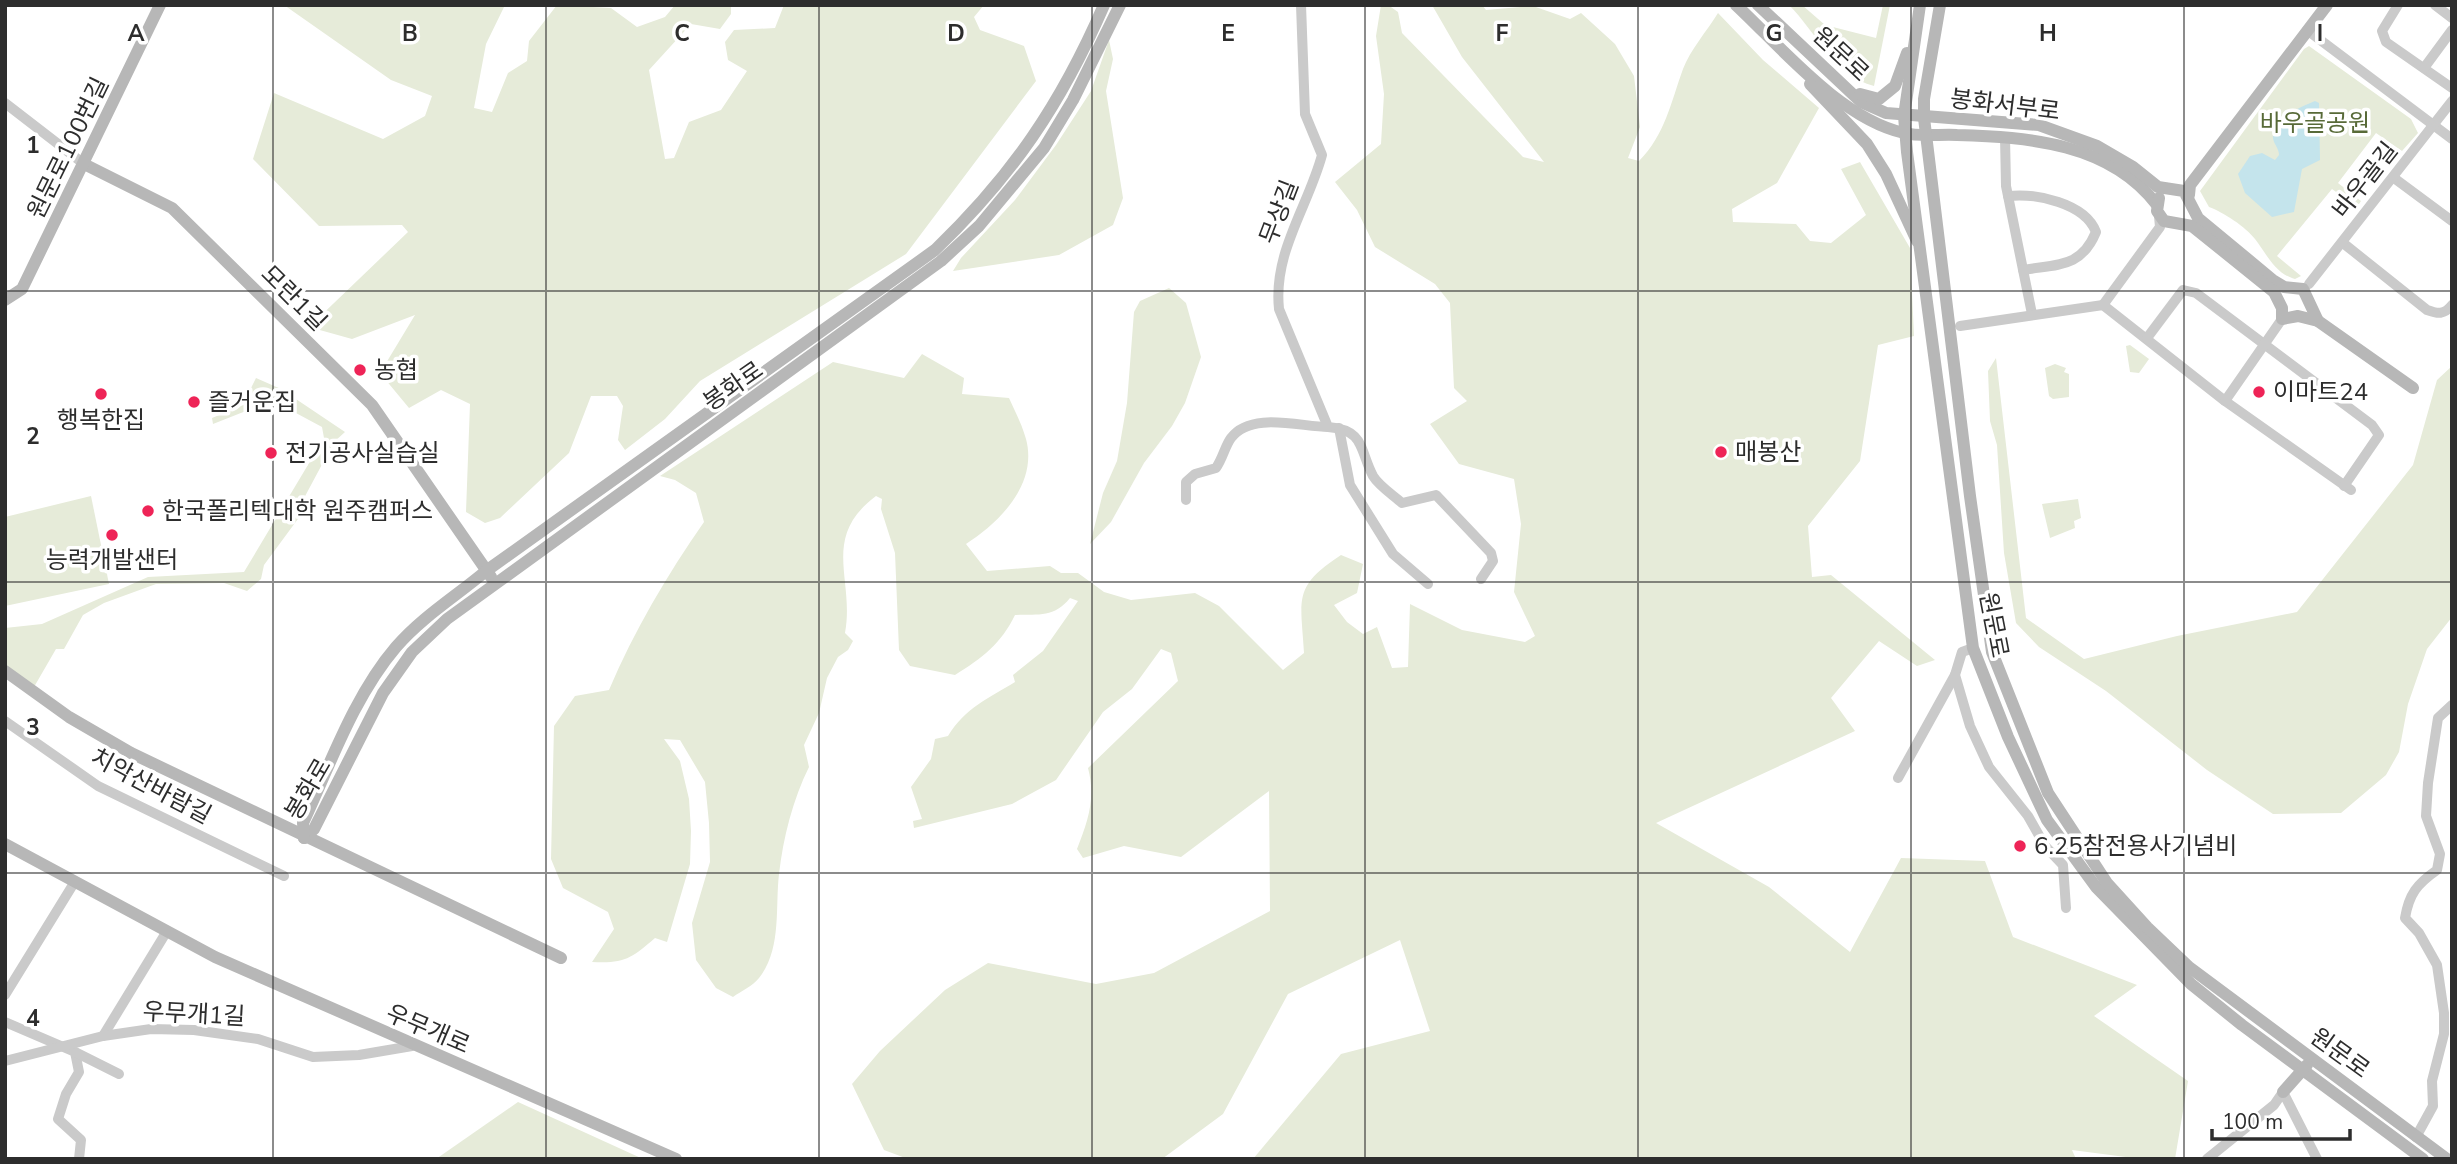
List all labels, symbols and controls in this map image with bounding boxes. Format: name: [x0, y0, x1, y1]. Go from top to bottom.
text: A: [127, 18, 145, 49]
text: B: [402, 18, 418, 49]
text: C: [674, 18, 690, 49]
text: D: [947, 18, 965, 49]
text: E: [1221, 18, 1235, 49]
text: F: [1496, 18, 1509, 49]
text: G: [1766, 18, 1782, 49]
text: H: [2039, 18, 2057, 49]
text: I: [2317, 18, 2323, 49]
street label: 원문로: [1806, 20, 1876, 88]
street label: 원문로100번길: [21, 73, 115, 223]
street label: 봉화서부로: [1948, 82, 2062, 128]
park label: 바우골공원: [2260, 107, 2370, 139]
street label: 바우골길: [2325, 135, 2405, 225]
street label: 무상길: [1252, 175, 1306, 249]
street label: 모란1길: [254, 258, 334, 338]
place label: 농협: [374, 354, 418, 386]
street label: 봉화로: [697, 354, 769, 418]
marker: 농협: [352, 362, 368, 378]
place label: 이마트24: [2273, 376, 2368, 408]
marker: 이마트24: [2251, 384, 2267, 400]
marker: 행복한집: [93, 386, 109, 402]
place label: 즐거운집: [208, 386, 296, 418]
marker: 즐거운집: [186, 394, 202, 410]
place label: 행복한집: [57, 404, 145, 436]
text: 2: [26, 421, 40, 452]
place label: 매봉산: [1735, 436, 1801, 468]
place label: 전기공사실습실: [285, 437, 440, 469]
marker: 매봉산: [1713, 444, 1729, 460]
marker: 전기공사실습실: [263, 445, 279, 461]
place label: 한국폴리텍대학 원주캠퍼스: [162, 495, 433, 527]
marker: 한국폴리텍대학 원주캠퍼스: [140, 503, 156, 519]
marker: 능력개발샌터: [104, 527, 120, 543]
place label: 능력개발샌터: [46, 544, 178, 576]
street label: 원문로: [1972, 589, 2016, 661]
text: 3: [26, 712, 40, 743]
street label: 치악산바람길: [85, 741, 217, 831]
street label: 봉화로: [278, 752, 338, 826]
place label: 6.25참전용사기념비: [2034, 830, 2237, 862]
marker: 6.25참전용사기념비: [2012, 838, 2028, 854]
street label: 우무개1길: [142, 995, 246, 1033]
street label: 우무개로: [381, 997, 475, 1061]
text: 4: [26, 1003, 40, 1034]
street label: 원문로: [2304, 1021, 2376, 1085]
scale bar: [2212, 1098, 2350, 1142]
text: 100 m: [2222, 1108, 2283, 1136]

